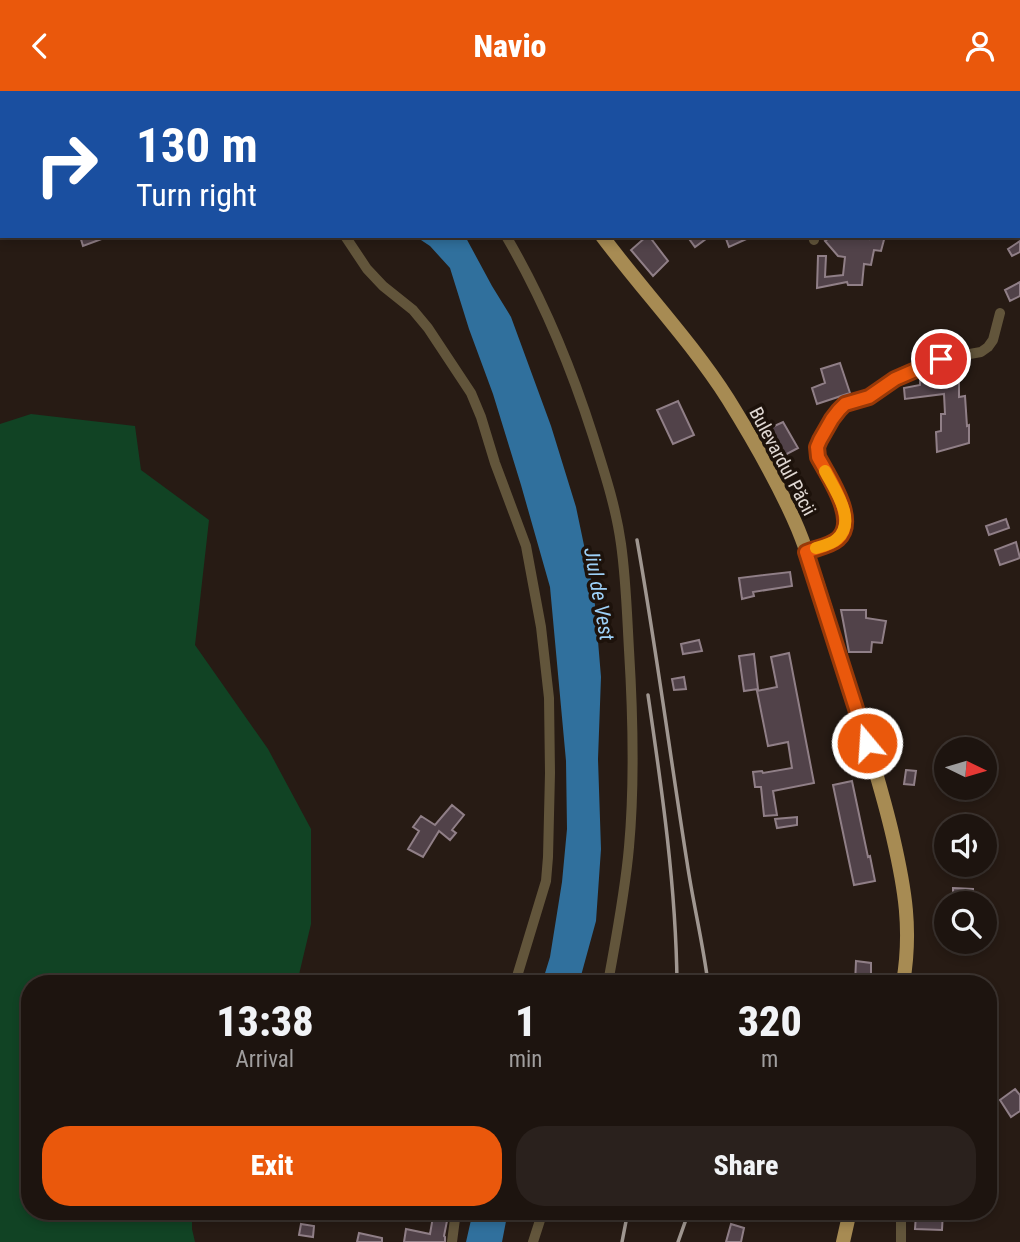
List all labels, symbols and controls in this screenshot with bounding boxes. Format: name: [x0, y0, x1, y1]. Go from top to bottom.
icon: back: [21, 27, 59, 65]
text: Navio: [474, 27, 546, 65]
icon: person: [961, 27, 999, 65]
text: 130 m: [136, 117, 258, 174]
icon: right: [21, 119, 112, 210]
text: Turn right: [136, 176, 257, 214]
pin: [911, 329, 971, 389]
icon: arrive: [922, 340, 960, 378]
street label: Bulevardul Păcii: [744, 403, 821, 520]
water label: Jiul de Vest: [579, 546, 619, 643]
position arrow: [830, 706, 904, 780]
north arrow: [934, 737, 998, 800]
map controls: [934, 737, 997, 954]
button: sound: [934, 814, 997, 877]
button: search: [934, 891, 997, 954]
text: 13:38: [216, 997, 313, 1046]
text: 1: [515, 997, 536, 1046]
text: 320: [738, 997, 802, 1046]
text: Arrival: [236, 1046, 294, 1073]
text: min: [509, 1046, 542, 1073]
text: m: [761, 1046, 778, 1073]
button: Exit: [42, 1126, 502, 1206]
button: Share: [516, 1126, 976, 1206]

